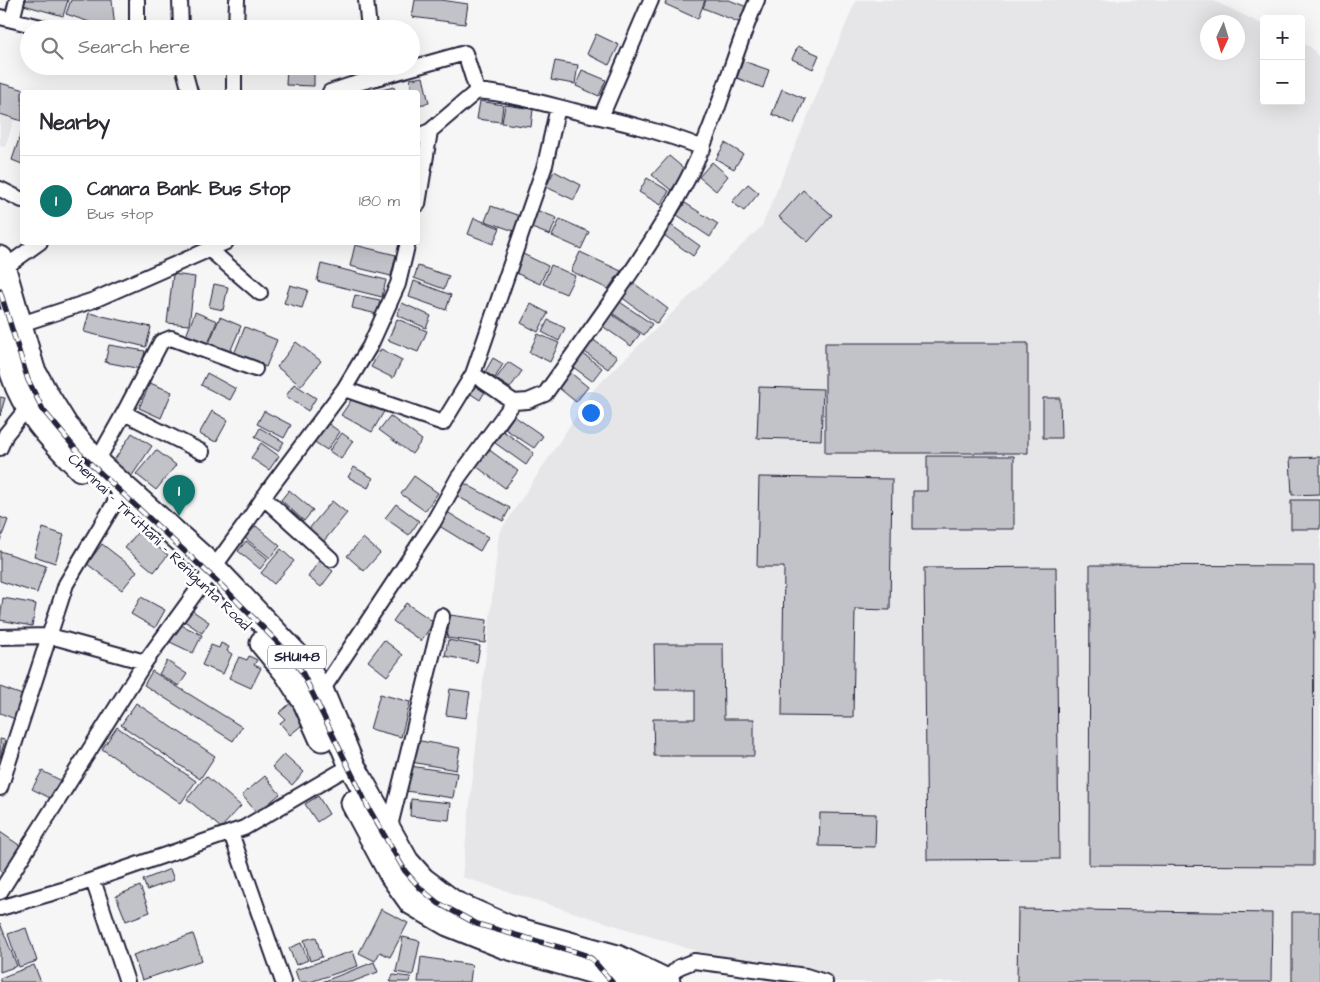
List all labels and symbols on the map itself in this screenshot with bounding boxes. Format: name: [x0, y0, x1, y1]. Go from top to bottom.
north arrow: [1200, 15, 1245, 60]
your location: [578, 400, 604, 426]
street label: Chennai - Tiruttani - Renigunta Road: [62, 449, 255, 636]
pin: 1: [163, 475, 195, 516]
road number: SHU148: [268, 646, 326, 669]

